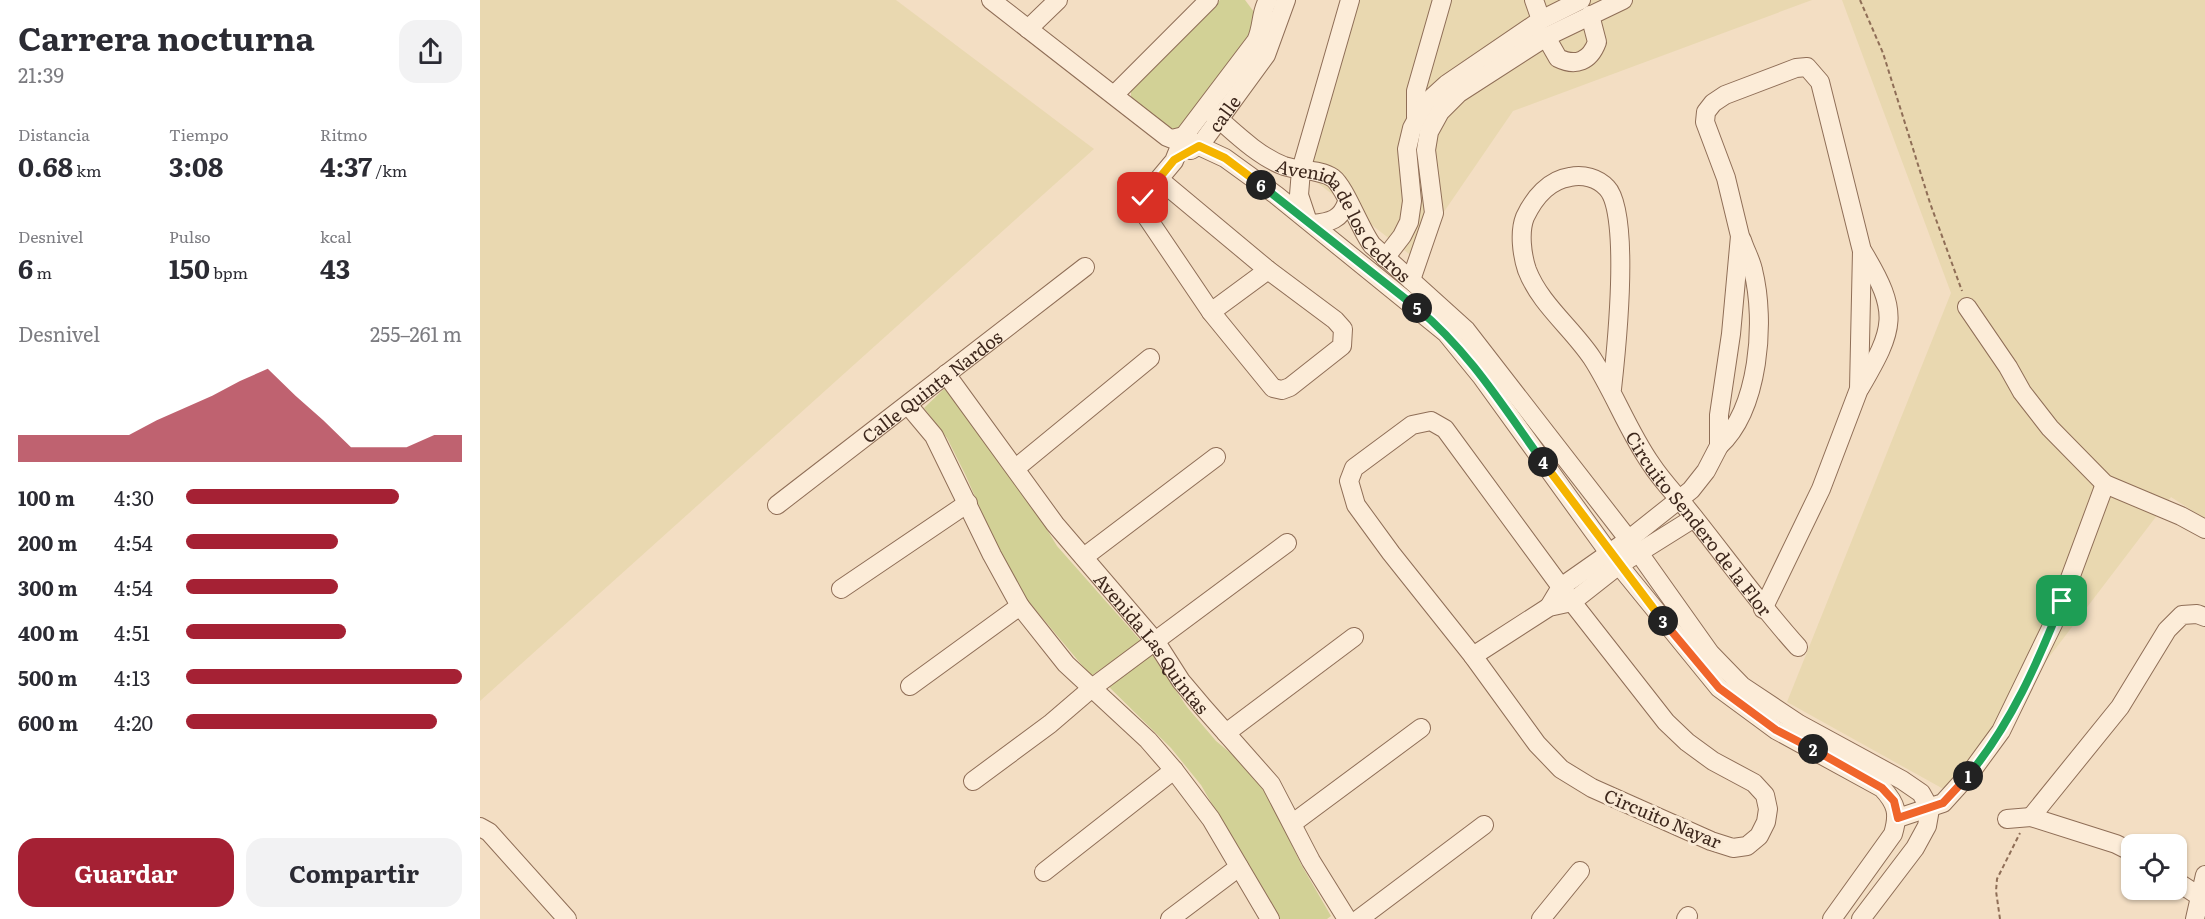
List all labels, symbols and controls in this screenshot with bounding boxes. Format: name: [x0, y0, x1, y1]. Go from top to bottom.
text: Carrera nocturna: [18, 12, 315, 61]
button: share: [399, 20, 462, 83]
text: 21:39: [18, 59, 64, 89]
street label: calle: [1201, 89, 1246, 137]
text: Distancia: [18, 122, 90, 146]
text: Tiempo: [169, 122, 229, 146]
text: Ritmo: [320, 122, 367, 146]
text: 0.68: [18, 146, 73, 185]
text: 3:08: [169, 146, 223, 185]
text: 4:37: [320, 146, 372, 185]
street label: Avenida de los Cedros: [1273, 151, 1417, 288]
text: km: [73, 158, 101, 182]
text: /km: [372, 158, 407, 182]
pin: 6: [1246, 170, 1276, 200]
pin: [1117, 172, 1168, 223]
text: 6: [1256, 173, 1266, 197]
icon: check: [1126, 181, 1159, 214]
text: Desnivel: [18, 224, 83, 248]
text: Pulso: [169, 224, 211, 248]
text: kcal: [320, 224, 352, 248]
text: 6: [18, 248, 33, 287]
text: 150: [169, 248, 210, 287]
text: 43: [320, 248, 350, 287]
text: m: [33, 260, 52, 284]
text: bpm: [210, 260, 248, 284]
pin: 5: [1402, 293, 1432, 323]
text: 5: [1413, 296, 1421, 320]
text: Desnivel: [18, 318, 100, 348]
text: 255–261 m: [370, 318, 462, 348]
street label: Calle Quinta Nardos: [855, 323, 1007, 449]
street label: Circuito Sendero de la Flor: [1620, 426, 1779, 622]
pin: 4: [1528, 447, 1558, 477]
text: 4: [1538, 450, 1548, 474]
text: 100 m: [18, 482, 75, 512]
text: 4:30: [114, 482, 154, 512]
text: 200 m: [18, 527, 77, 557]
text: 4:54: [114, 527, 153, 557]
street label: Avenida Las Quintas: [1088, 566, 1216, 719]
text: 300 m: [18, 572, 78, 602]
text: 4:54: [114, 572, 153, 602]
pin: [2036, 575, 2087, 626]
icon: arrive: [2045, 584, 2078, 617]
pin: 3: [1648, 606, 1678, 636]
text: 3: [1659, 609, 1667, 633]
text: 400 m: [18, 617, 79, 647]
text: 4:51: [114, 617, 150, 647]
text: 500 m: [18, 662, 77, 692]
text: 4:13: [114, 662, 151, 692]
text: 600 m: [18, 707, 78, 737]
text: 4:20: [114, 707, 153, 737]
pin: 2: [1798, 734, 1828, 764]
text: 2: [1809, 737, 1817, 761]
pin: 1: [1953, 761, 1983, 791]
text: 1: [1965, 764, 1971, 788]
street label: Circuito Nayar: [1600, 781, 1726, 855]
map controls: [2121, 834, 2187, 900]
button: locate: [2121, 834, 2187, 900]
button: Guardar: [18, 838, 234, 907]
button: Compartir: [246, 838, 462, 907]

